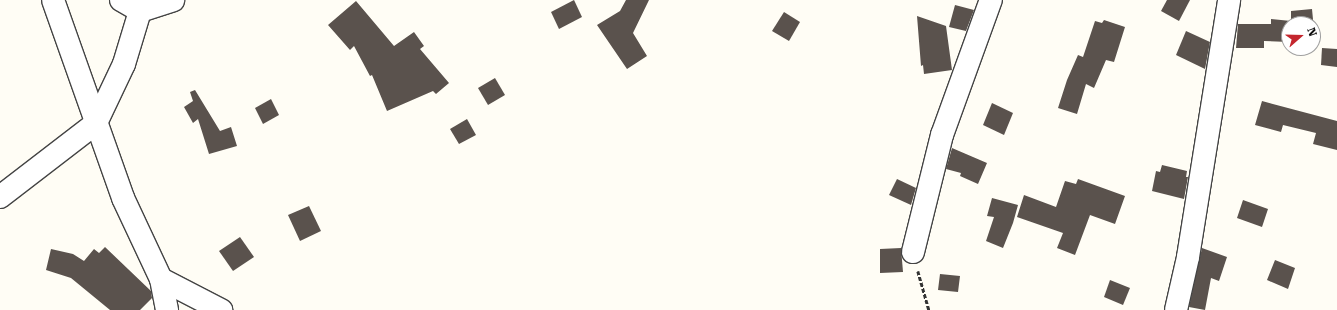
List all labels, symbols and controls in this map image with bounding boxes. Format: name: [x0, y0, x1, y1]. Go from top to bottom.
north arrow: [1281, 16, 1321, 56]
text: N: [1304, 26, 1319, 38]

